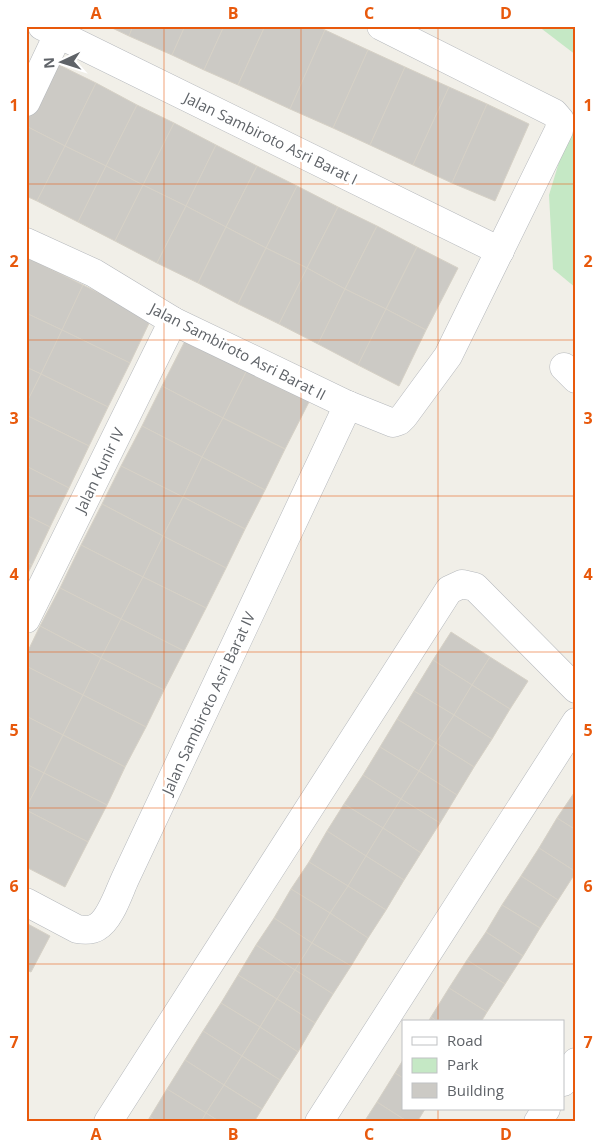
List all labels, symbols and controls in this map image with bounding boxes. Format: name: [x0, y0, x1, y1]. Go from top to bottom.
text: A: [90, 2, 102, 24]
text: B: [228, 2, 238, 24]
text: C: [364, 2, 374, 24]
text: D: [500, 2, 512, 24]
north arrow: [38, 38, 88, 88]
text: N: [39, 57, 58, 69]
street label: Jalan Sambiroto Asri Barat I: [179, 86, 361, 189]
text: 1: [9, 94, 19, 116]
text: 1: [583, 94, 593, 116]
text: 2: [9, 250, 19, 272]
text: 2: [583, 250, 593, 272]
street label: Jalan Sambiroto Asri Barat II: [145, 297, 329, 404]
text: 3: [9, 407, 19, 429]
text: 3: [583, 407, 593, 429]
street label: Jalan Kunir IV: [69, 424, 128, 518]
text: 4: [9, 563, 19, 585]
text: 4: [583, 563, 593, 585]
street label: Jalan Sambiroto Asri Barat IV: [156, 608, 259, 800]
text: 5: [9, 719, 19, 741]
text: 5: [583, 719, 593, 741]
text: 6: [9, 875, 19, 897]
text: 6: [583, 875, 593, 897]
legend: [402, 1020, 564, 1110]
text: Road: [447, 1030, 483, 1050]
text: 7: [9, 1031, 19, 1053]
text: 7: [583, 1031, 593, 1053]
text: Park: [447, 1054, 478, 1074]
text: Building: [447, 1080, 504, 1100]
text: A: [90, 1123, 102, 1145]
text: B: [228, 1123, 238, 1145]
text: C: [364, 1123, 374, 1145]
text: D: [500, 1123, 512, 1145]

